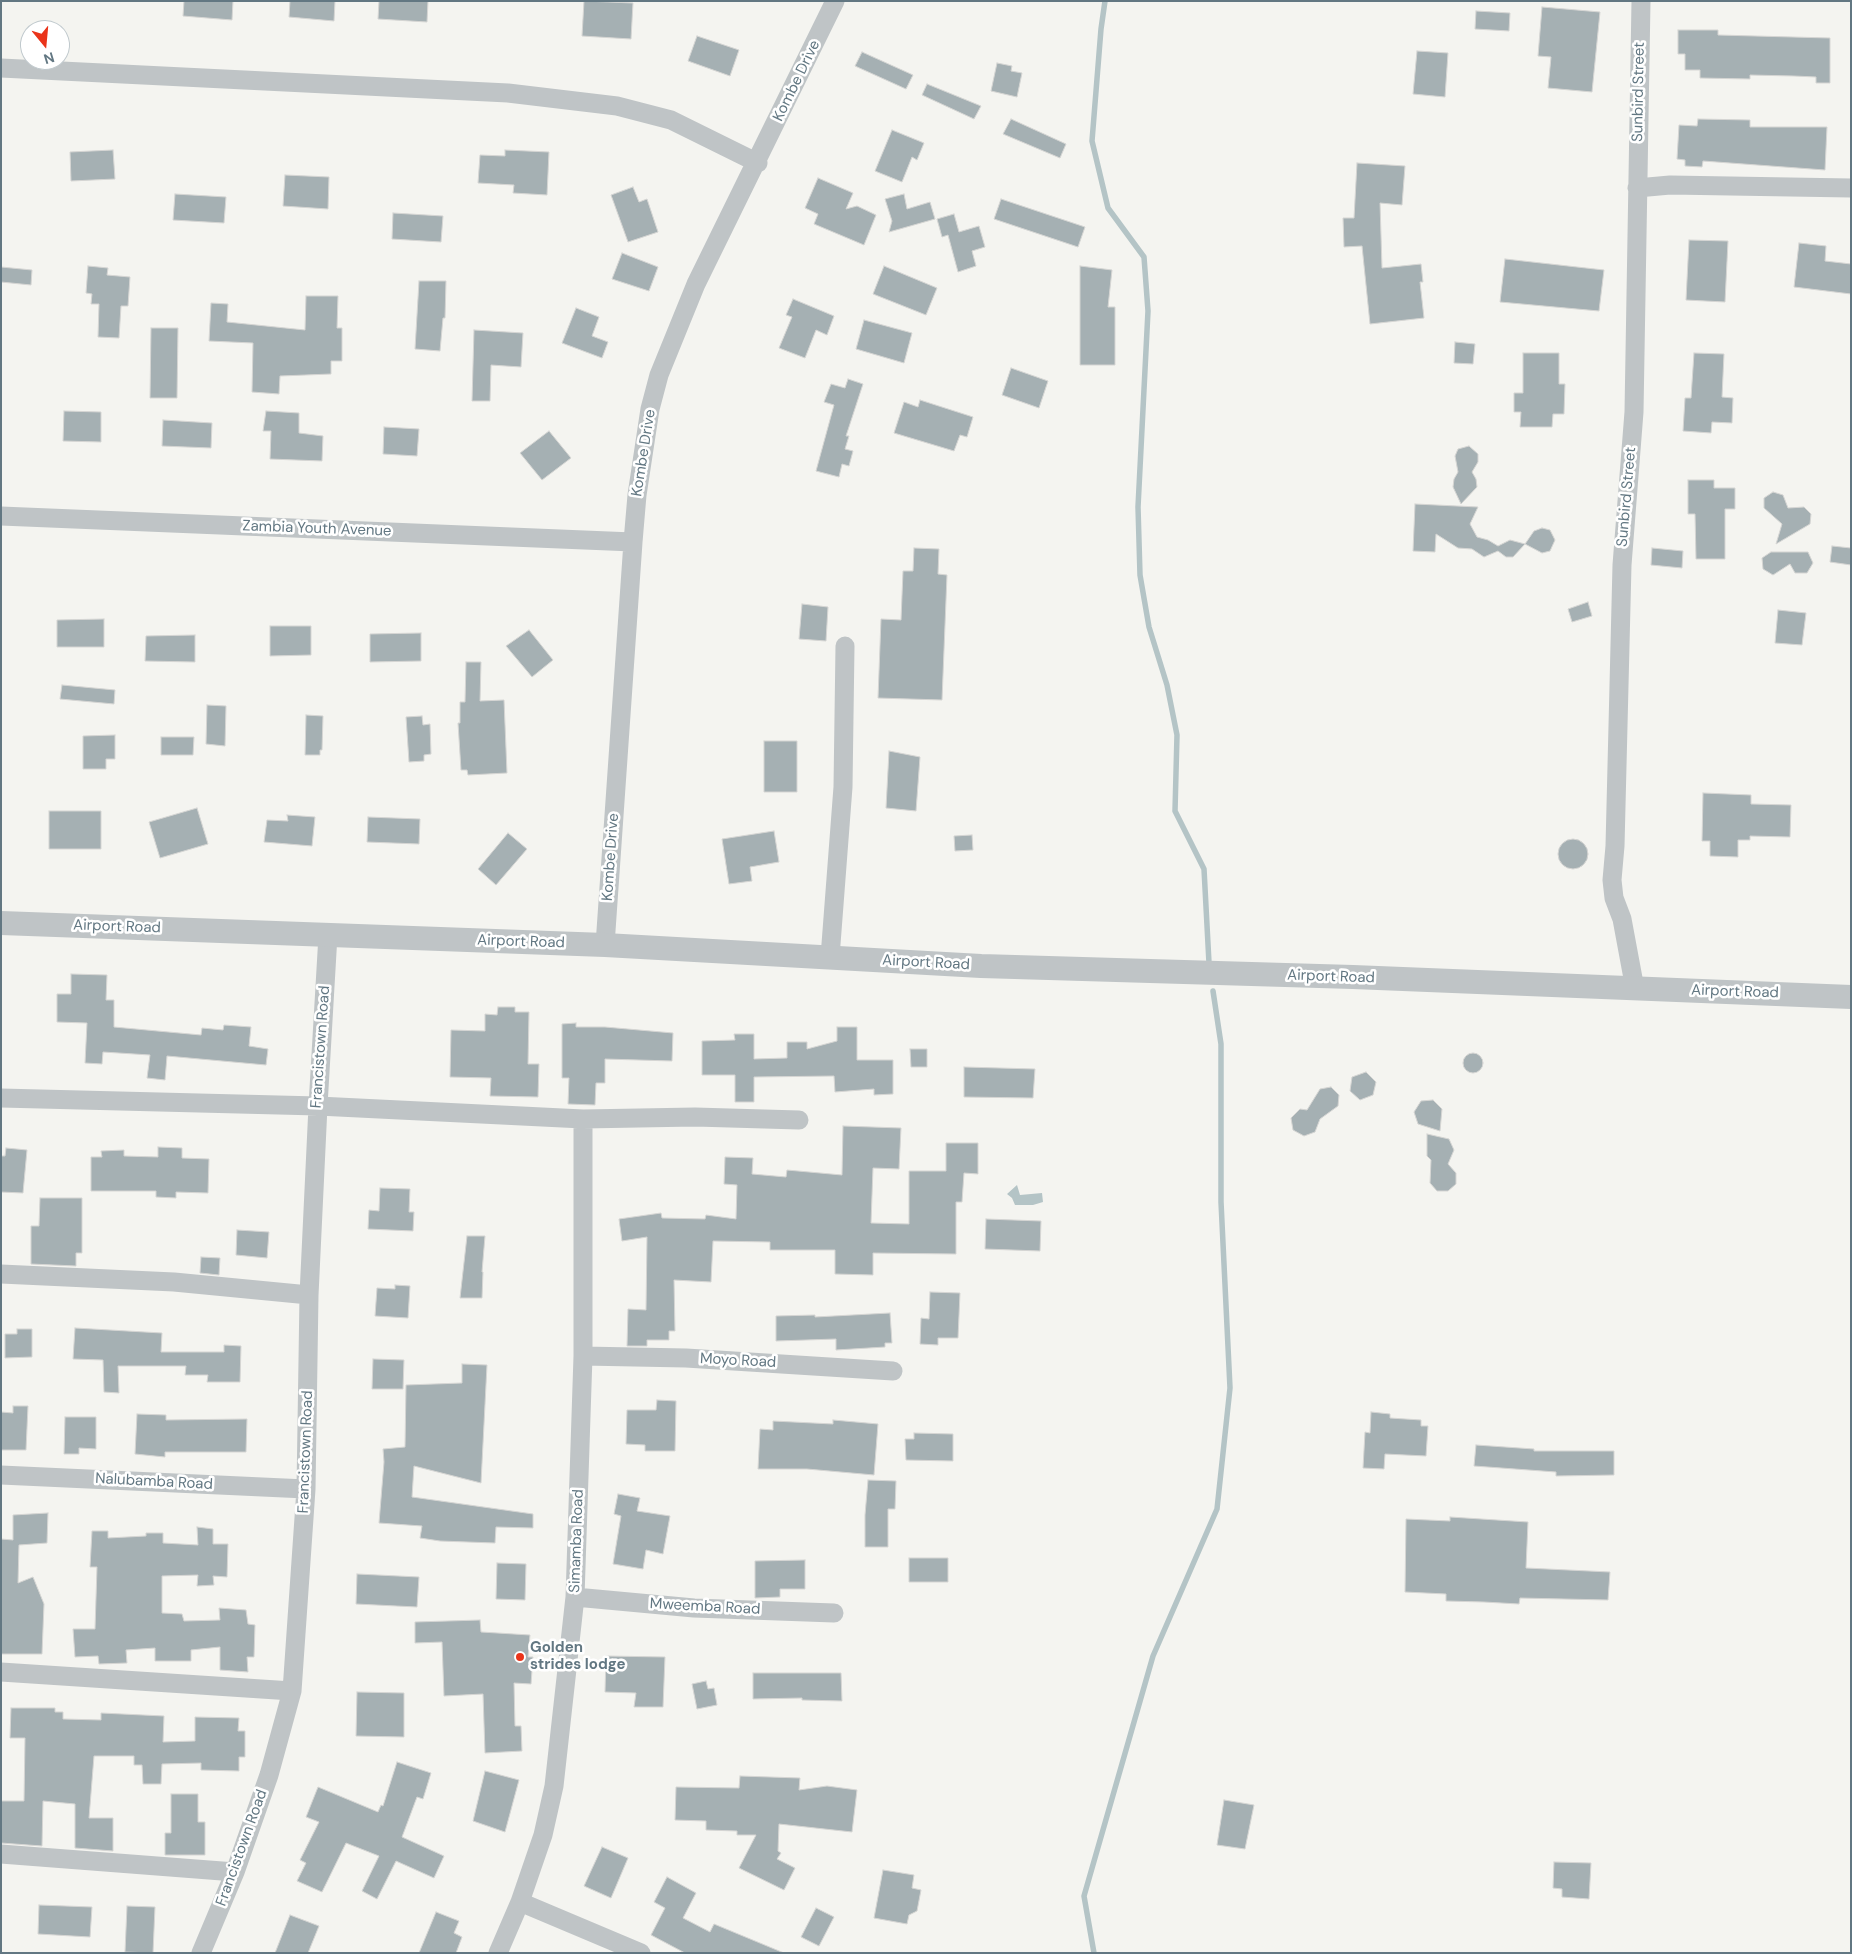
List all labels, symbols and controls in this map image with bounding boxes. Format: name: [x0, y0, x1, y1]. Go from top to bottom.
north arrow: [20, 20, 70, 70]
street label: Kombe Drive: [770, 38, 824, 124]
street label: Sunbird Street: [1629, 42, 1649, 142]
text: N: [42, 48, 57, 68]
street label: Kombe Drive: [628, 408, 660, 498]
street label: Sunbird Street: [1614, 446, 1640, 548]
street label: Zambia Youth Avenue: [242, 517, 392, 541]
street label: Kombe Drive: [599, 813, 623, 901]
street label: Airport Road: [73, 916, 161, 938]
street label: Airport Road: [477, 931, 565, 953]
street label: Airport Road: [882, 952, 970, 974]
street label: Airport Road: [1287, 966, 1375, 988]
street label: Airport Road: [1691, 981, 1779, 1003]
street label: Francistown Road: [308, 985, 334, 1109]
street label: Moyo Road: [699, 1350, 777, 1372]
street label: Francistown Road: [295, 1390, 317, 1514]
street label: Nalubamba Road: [95, 1470, 213, 1494]
street label: Simamba Road: [566, 1489, 588, 1593]
street label: Mweemba Road: [649, 1595, 761, 1619]
place label: Golden strides lodge: [530, 1639, 626, 1674]
marker: Golden strides lodge: [514, 1651, 526, 1663]
street label: Francistown Road: [213, 1787, 271, 1909]

